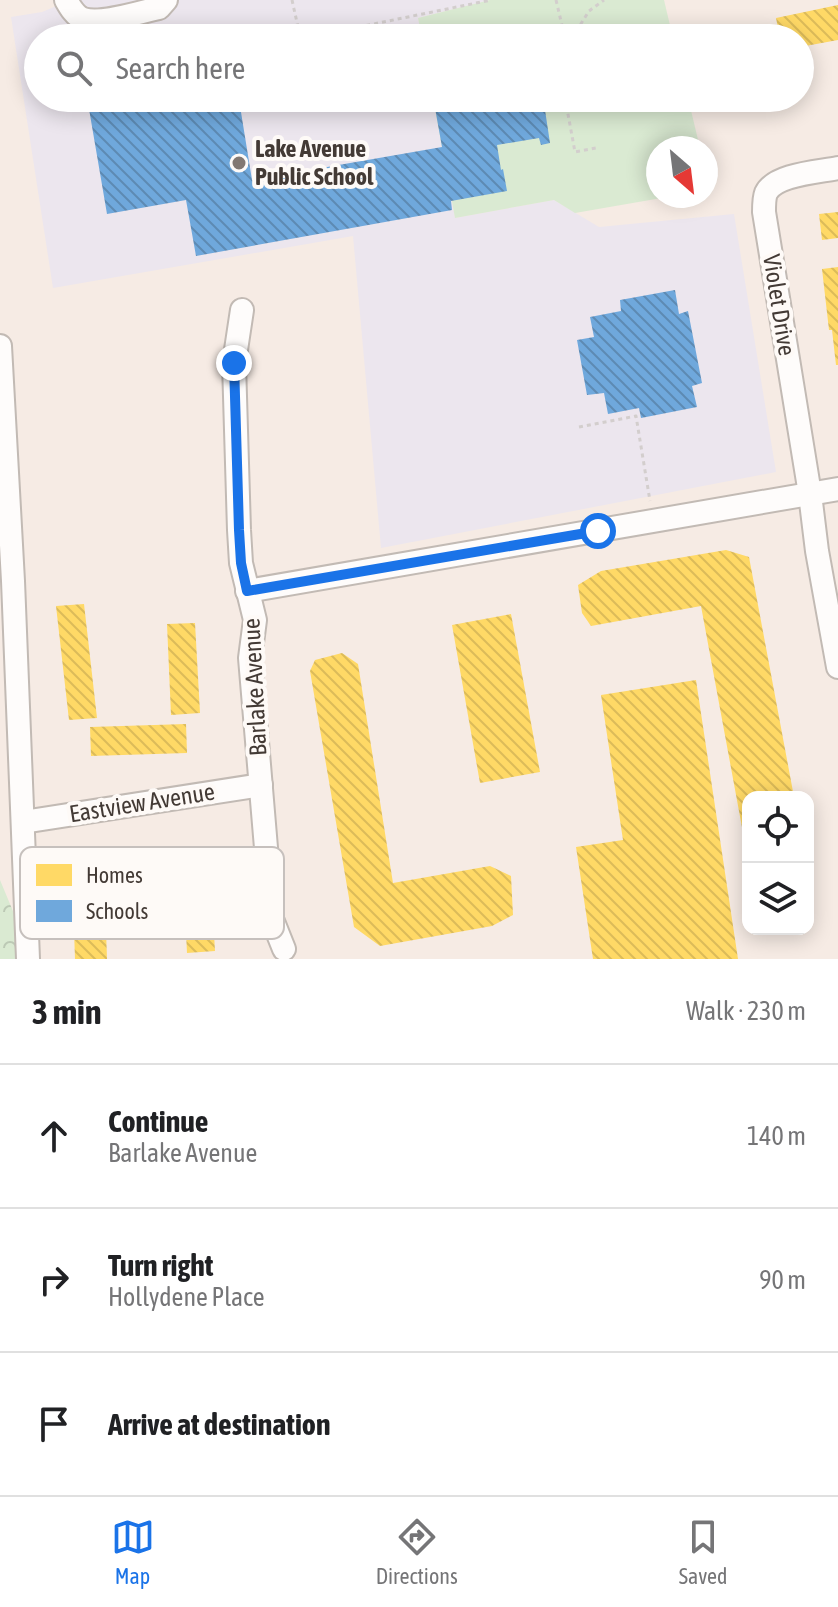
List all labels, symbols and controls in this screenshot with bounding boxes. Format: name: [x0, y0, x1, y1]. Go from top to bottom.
search box: [24, 24, 814, 112]
icon: search: [52, 46, 96, 90]
text: Search here: [116, 51, 245, 85]
place label: Lake Avenue Public School: [255, 135, 374, 190]
north arrow: [646, 136, 718, 208]
marker: Lake Avenue Public School: [230, 154, 248, 172]
street label: Violet Drive: [758, 252, 801, 358]
route end: [216, 345, 252, 381]
route start: [580, 513, 616, 549]
street label: Barlake Avenue: [237, 617, 272, 757]
street label: Eastview Avenue: [67, 778, 217, 827]
map controls: [742, 791, 814, 935]
button: locate: [742, 791, 814, 863]
legend: [20, 847, 284, 939]
text: Homes: [86, 862, 143, 888]
button: layers: [742, 863, 814, 935]
text: Schools: [86, 898, 149, 924]
text: 3 min: [32, 992, 101, 1031]
text: Walk · 230 m: [686, 996, 806, 1026]
text: Continue: [108, 1104, 208, 1138]
icon: ahead: [32, 1114, 76, 1158]
text: 140 m: [747, 1121, 806, 1151]
text: Barlake Avenue: [108, 1138, 257, 1168]
text: Turn right: [108, 1248, 214, 1282]
icon: right: [32, 1258, 76, 1302]
text: 90 m: [759, 1265, 806, 1295]
text: Hollydene Place: [108, 1282, 265, 1312]
icon: arrive: [32, 1402, 76, 1446]
text: Arrive at destination: [108, 1407, 330, 1441]
tab: Map: [111, 1515, 155, 1589]
tab: Directions: [376, 1515, 458, 1589]
tab: Saved: [679, 1515, 727, 1589]

